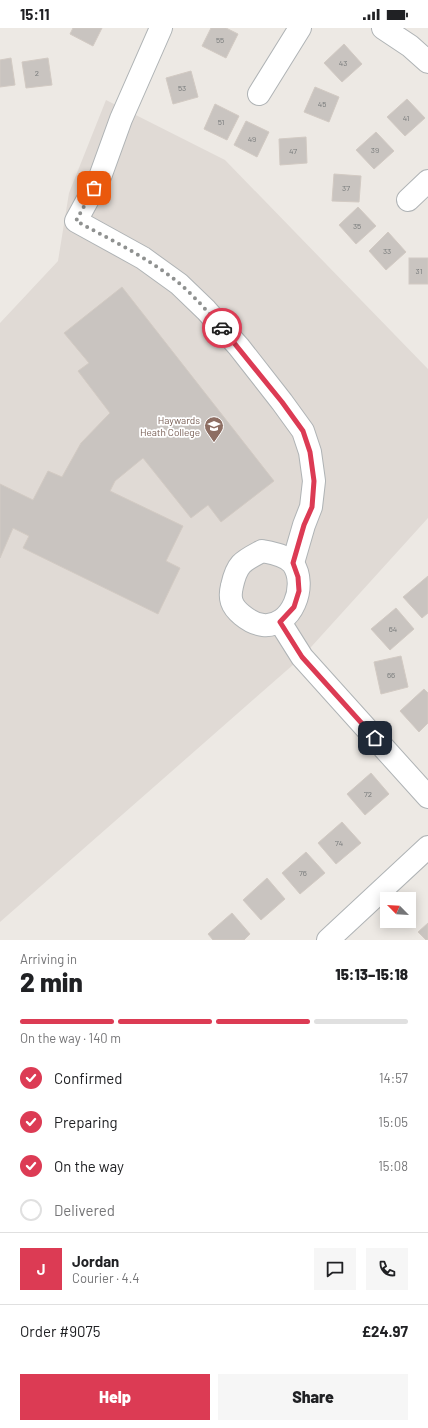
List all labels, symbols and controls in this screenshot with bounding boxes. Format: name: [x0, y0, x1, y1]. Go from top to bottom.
text: 15:11: [20, 5, 50, 23]
house number: 55: [216, 35, 224, 45]
house number: 43: [339, 58, 347, 68]
house number: 2: [35, 68, 39, 78]
house number: 53: [178, 83, 186, 93]
house number: 45: [318, 99, 326, 109]
house number: 41: [403, 113, 409, 123]
house number: 51: [218, 117, 225, 127]
house number: 49: [248, 134, 256, 144]
house number: 39: [371, 145, 379, 155]
house number: 47: [289, 146, 297, 156]
pin: [77, 171, 111, 205]
icon: bag: [83, 177, 105, 199]
house number: 37: [342, 183, 350, 193]
house number: 35: [353, 221, 361, 231]
house number: 33: [383, 246, 391, 256]
house number: 31: [416, 266, 423, 276]
courier: [202, 308, 242, 348]
icon: car: [211, 317, 233, 339]
place label: Haywards Heath College: [140, 414, 200, 438]
school or university icon: Haywards Heath College: [203, 415, 225, 443]
house number: 64: [389, 624, 397, 634]
house number: 66: [387, 670, 395, 680]
pin: [358, 721, 392, 755]
icon: home: [364, 727, 386, 749]
house number: 72: [364, 789, 372, 799]
house number: 74: [335, 838, 343, 848]
house number: 76: [299, 868, 307, 878]
north arrow: [380, 892, 416, 928]
map controls: [380, 892, 416, 928]
text: Arriving in: [20, 951, 77, 967]
text: 15:13–15:18: [335, 965, 408, 983]
text: 2 min: [20, 966, 83, 997]
text: On the way · 140 m: [20, 1030, 121, 1046]
icon: check: [20, 1067, 42, 1089]
text: Confirmed: [54, 1069, 122, 1087]
text: 14:57: [379, 1070, 408, 1086]
icon: check: [20, 1111, 42, 1133]
text: Preparing: [54, 1113, 118, 1131]
text: 15:05: [378, 1114, 408, 1130]
icon: check: [20, 1155, 42, 1177]
text: On the way: [54, 1157, 124, 1175]
text: 15:08: [378, 1158, 408, 1174]
text: Delivered: [54, 1201, 115, 1219]
button: chat: [314, 1248, 356, 1290]
button: phone: [366, 1248, 408, 1290]
text: Jordan: [72, 1252, 119, 1270]
text: J: [37, 1260, 45, 1278]
text: Courier · 4.4: [72, 1270, 140, 1286]
text: Order #9075: [20, 1322, 100, 1340]
text: £24.97: [362, 1322, 408, 1340]
button: Help: [20, 1374, 210, 1420]
button: Share: [218, 1374, 408, 1420]

